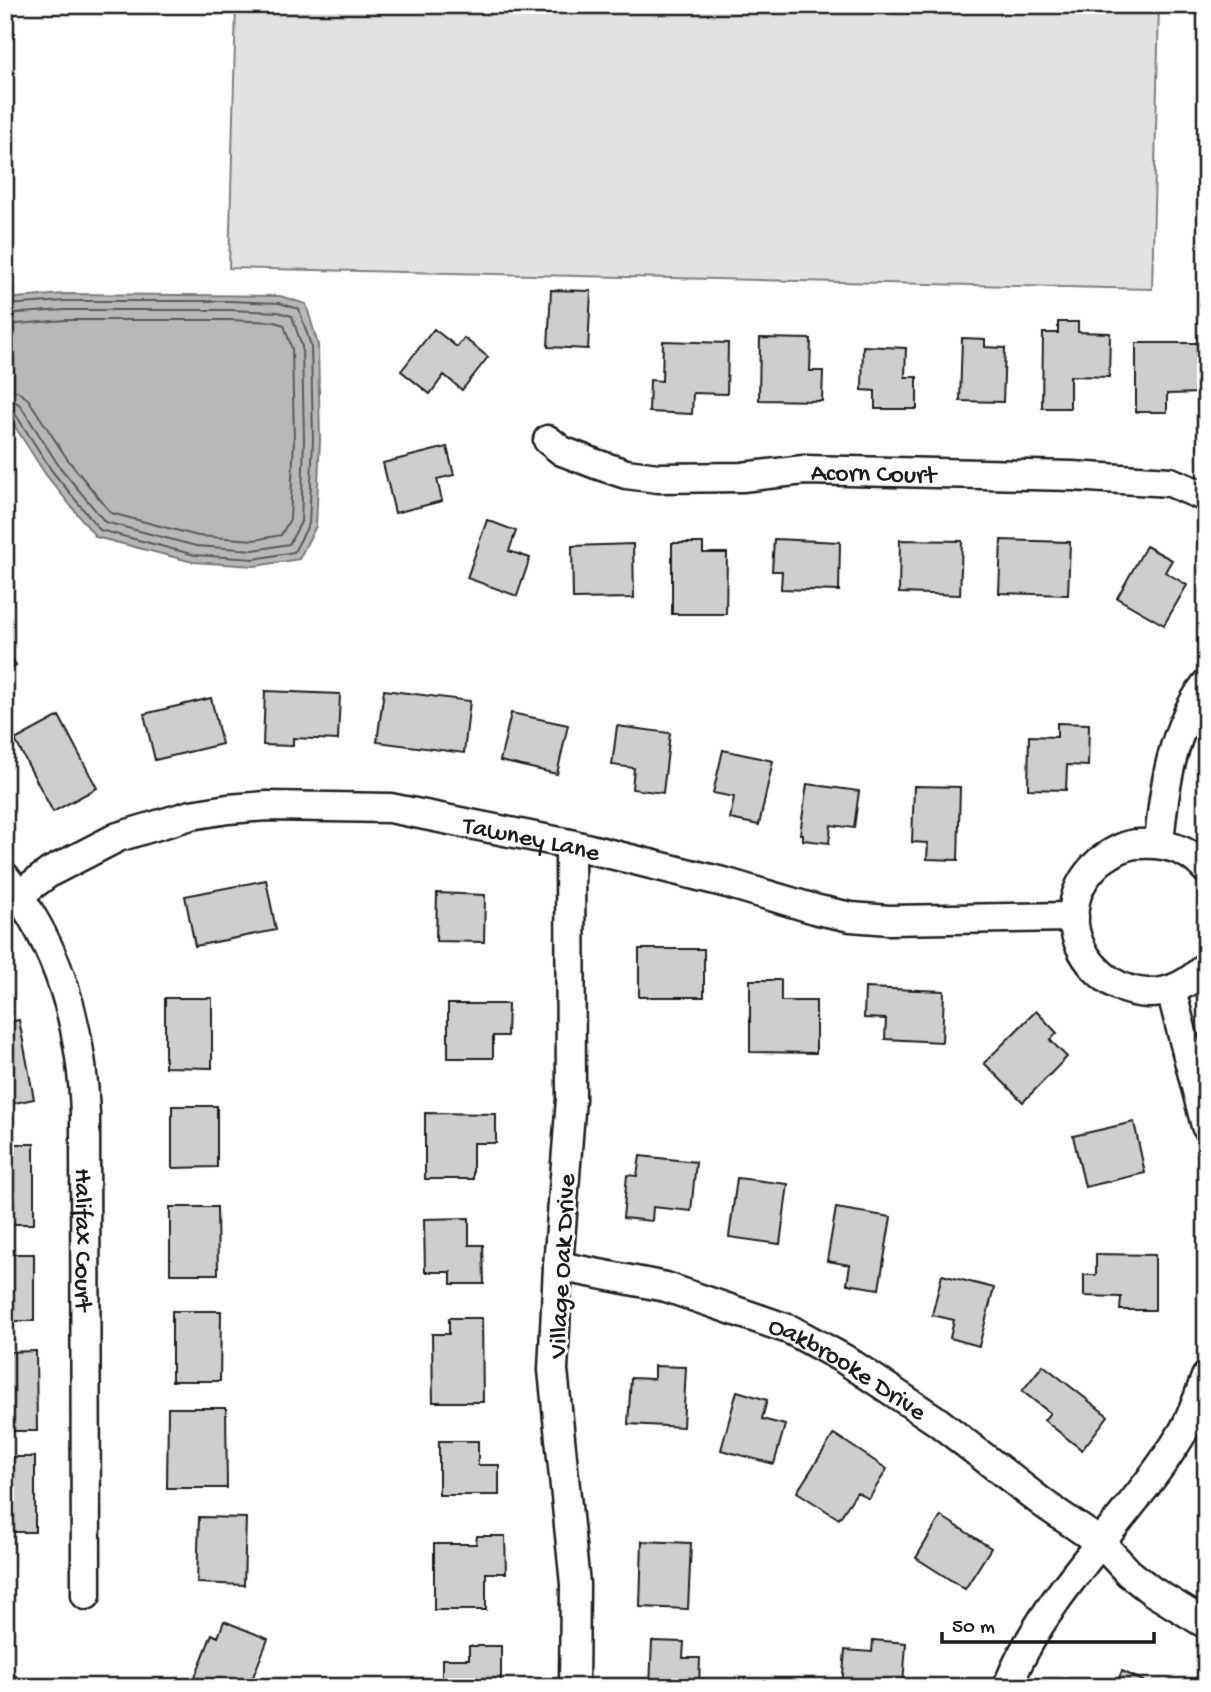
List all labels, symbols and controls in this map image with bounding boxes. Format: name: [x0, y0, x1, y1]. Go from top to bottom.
street label: Acorn Court: [811, 459, 939, 493]
street label: Tawney Lane: [458, 812, 603, 871]
street label: Halifax Court: [65, 1168, 96, 1313]
street label: Village Oak Drive: [544, 1173, 585, 1360]
street label: Oakbrooke Drive: [764, 1312, 931, 1430]
scale bar: [942, 1601, 1153, 1645]
text: 50 m: [952, 1616, 995, 1641]

